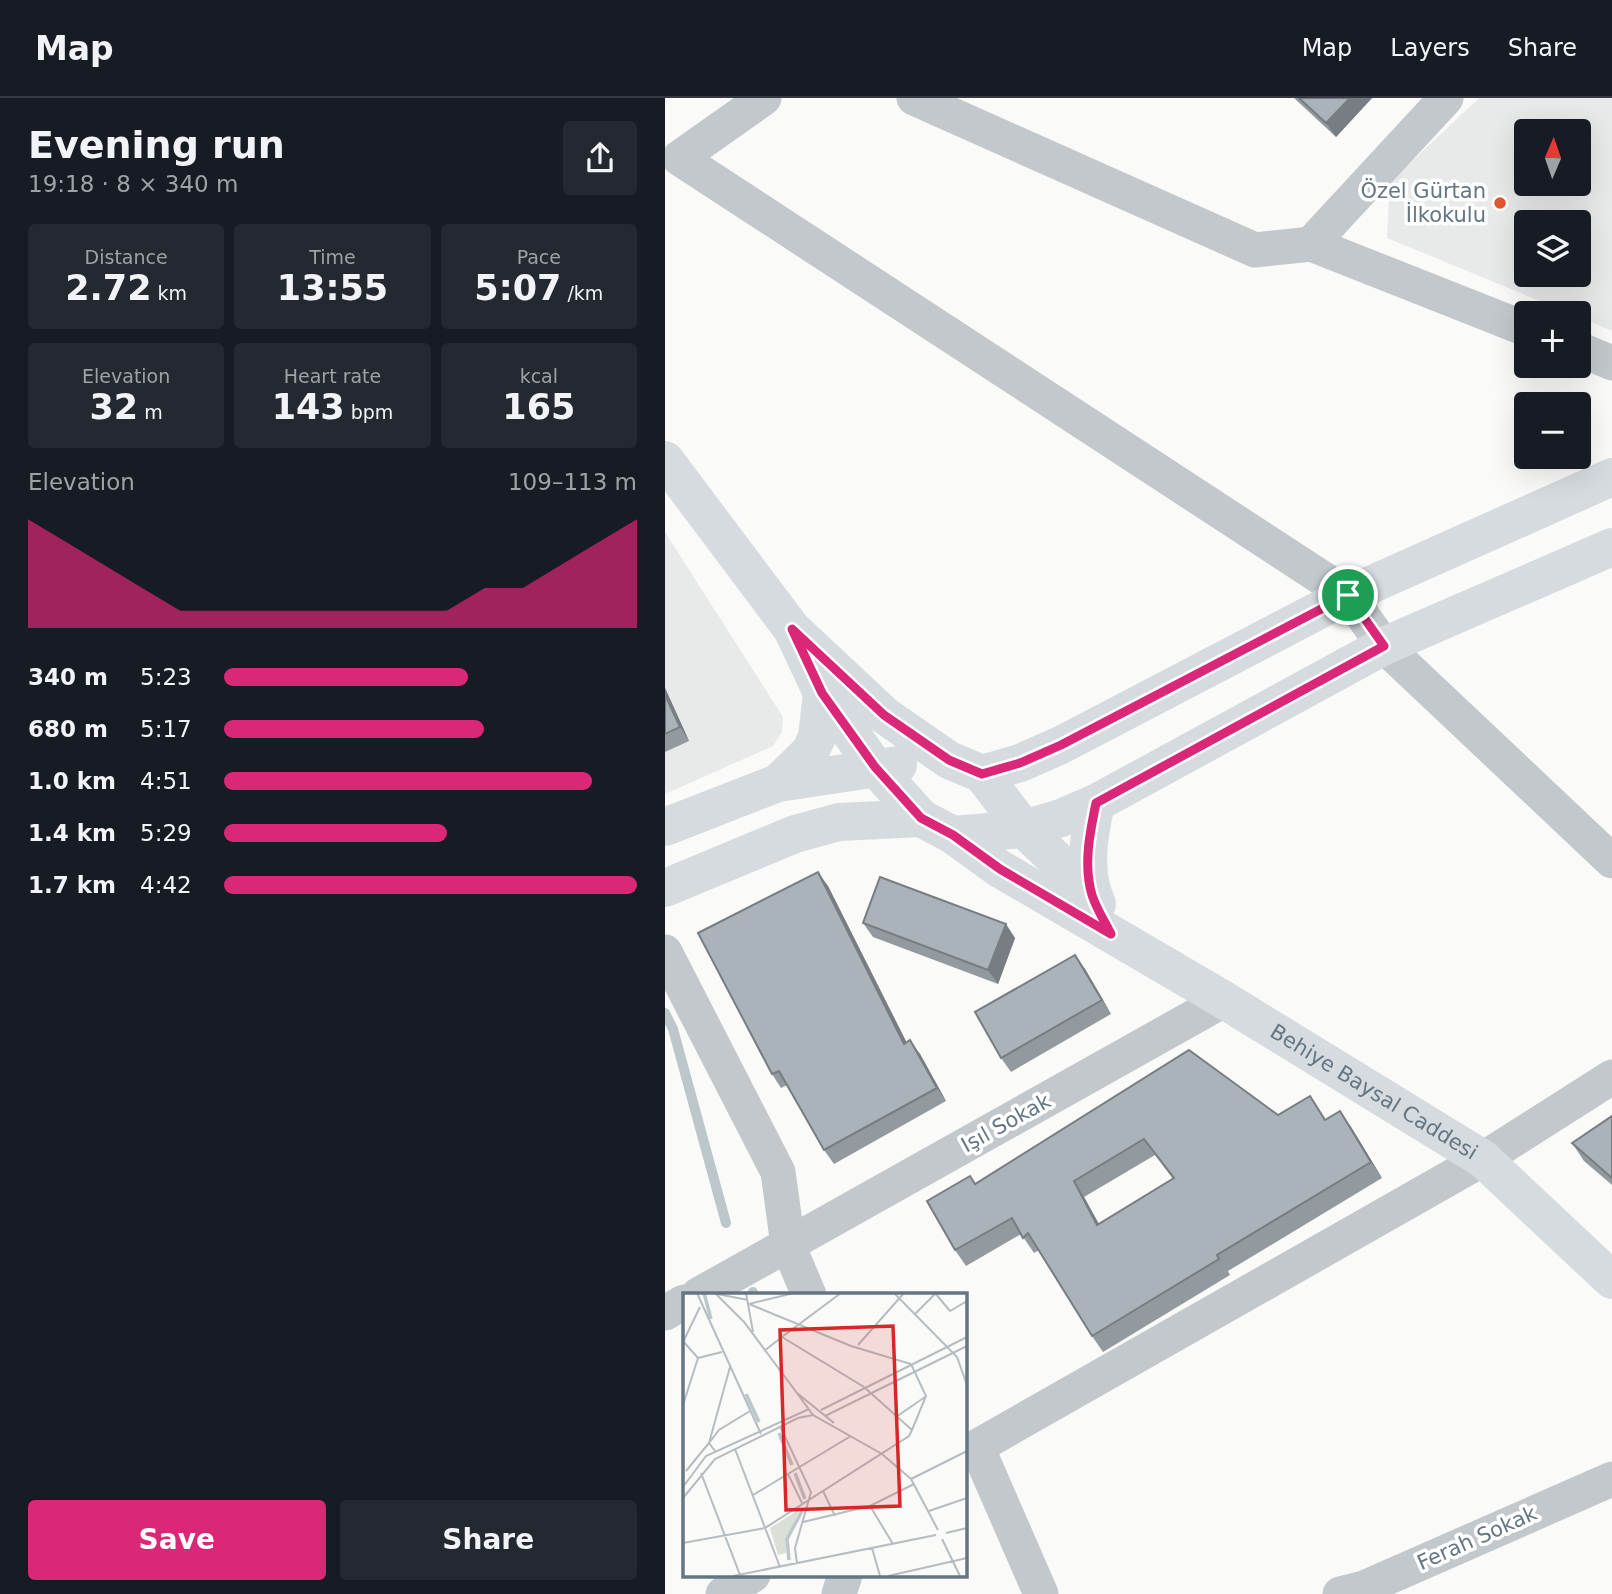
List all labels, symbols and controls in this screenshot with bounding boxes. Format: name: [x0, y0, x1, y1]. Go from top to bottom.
text: Map: [35, 29, 114, 68]
text: Map: [1302, 34, 1352, 62]
text: Layers: [1390, 34, 1470, 62]
text: Share: [1508, 34, 1577, 62]
north arrow: [1514, 119, 1591, 196]
map controls: [1514, 119, 1591, 469]
button: share: [563, 121, 637, 195]
text: Evening run: [28, 123, 285, 167]
text: 19:18 · 8 × 340 m: [28, 171, 238, 197]
place label: Özel Gürtan İlkokulu: [1360, 178, 1486, 227]
marker: Özel Gürtan İlkokulu: [1492, 195, 1508, 211]
button: layers: [1514, 210, 1591, 287]
text: Distance: [85, 246, 168, 268]
text: Time: [309, 246, 356, 268]
text: Pace: [517, 246, 561, 268]
text: 2.72: [65, 268, 152, 308]
text: 13:55: [277, 268, 388, 308]
text: 5:07: [474, 268, 561, 308]
text: km: [152, 282, 187, 304]
text: /km: [561, 282, 603, 304]
button: +: [1514, 301, 1591, 378]
text: Elevation: [82, 365, 170, 387]
text: Heart rate: [284, 365, 381, 387]
text: kcal: [520, 365, 558, 387]
text: 32: [90, 387, 138, 427]
text: 143: [272, 387, 345, 427]
text: 165: [502, 387, 575, 427]
button: −: [1514, 392, 1591, 469]
text: m: [138, 401, 163, 423]
text: bpm: [345, 401, 393, 423]
text: Elevation: [28, 469, 135, 495]
text: 109–113 m: [508, 469, 637, 495]
pin: [1318, 565, 1378, 625]
icon: arrive: [1329, 576, 1367, 614]
text: 340 m: [28, 664, 108, 690]
text: 5:23: [140, 664, 192, 690]
text: 680 m: [28, 716, 108, 742]
text: 5:17: [140, 716, 192, 742]
text: 1.0 km: [28, 768, 116, 794]
text: 4:51: [140, 768, 192, 794]
text: 1.4 km: [28, 820, 116, 846]
text: 5:29: [140, 820, 192, 846]
text: 1.7 km: [28, 872, 116, 898]
text: 4:42: [140, 872, 192, 898]
street label: Behiye Baysal Caddesi: [1266, 1019, 1482, 1165]
street label: Işıl Sokak: [957, 1088, 1056, 1157]
inset map: [683, 1293, 966, 1576]
button: Save: [28, 1500, 326, 1580]
button: Share: [340, 1500, 637, 1580]
street label: Ferah Sokak: [1413, 1501, 1541, 1575]

